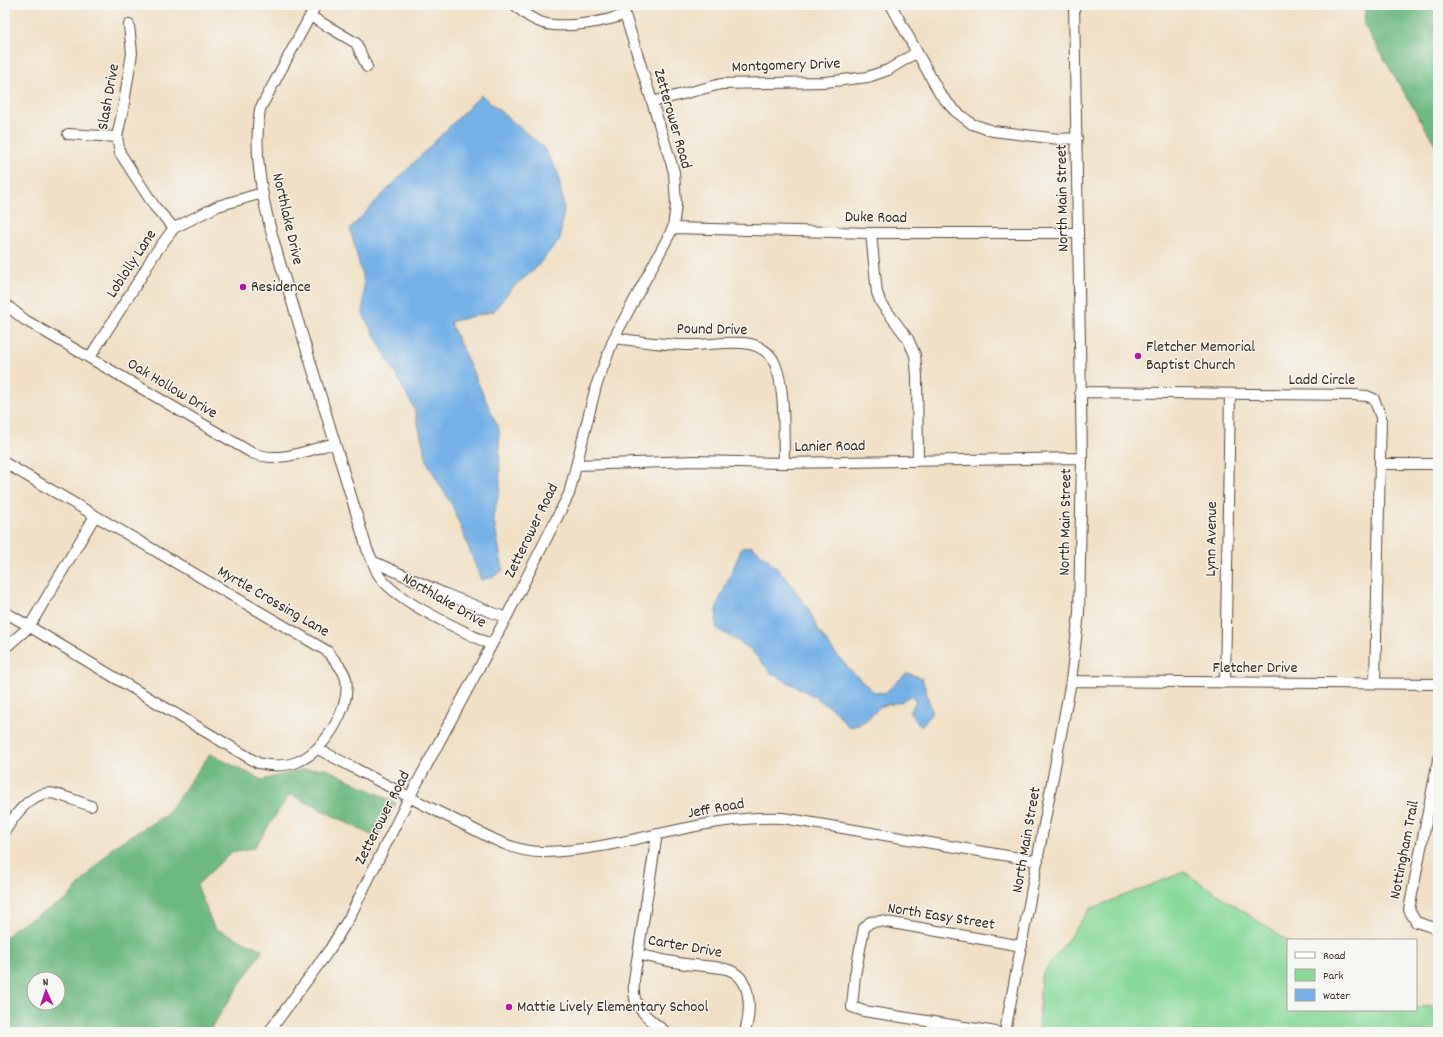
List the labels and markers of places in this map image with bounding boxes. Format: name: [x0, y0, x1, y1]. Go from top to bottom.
place label: Residence: [251, 276, 311, 299]
marker: Residence: [238, 282, 248, 292]
place label: Fletcher Memorial Baptist Church: [1146, 336, 1255, 377]
marker: Fletcher Memorial Baptist Church: [1133, 351, 1143, 361]
place label: Mattie Lively Elementary School: [517, 996, 709, 1019]
marker: Mattie Lively Elementary School: [504, 1002, 514, 1012]

